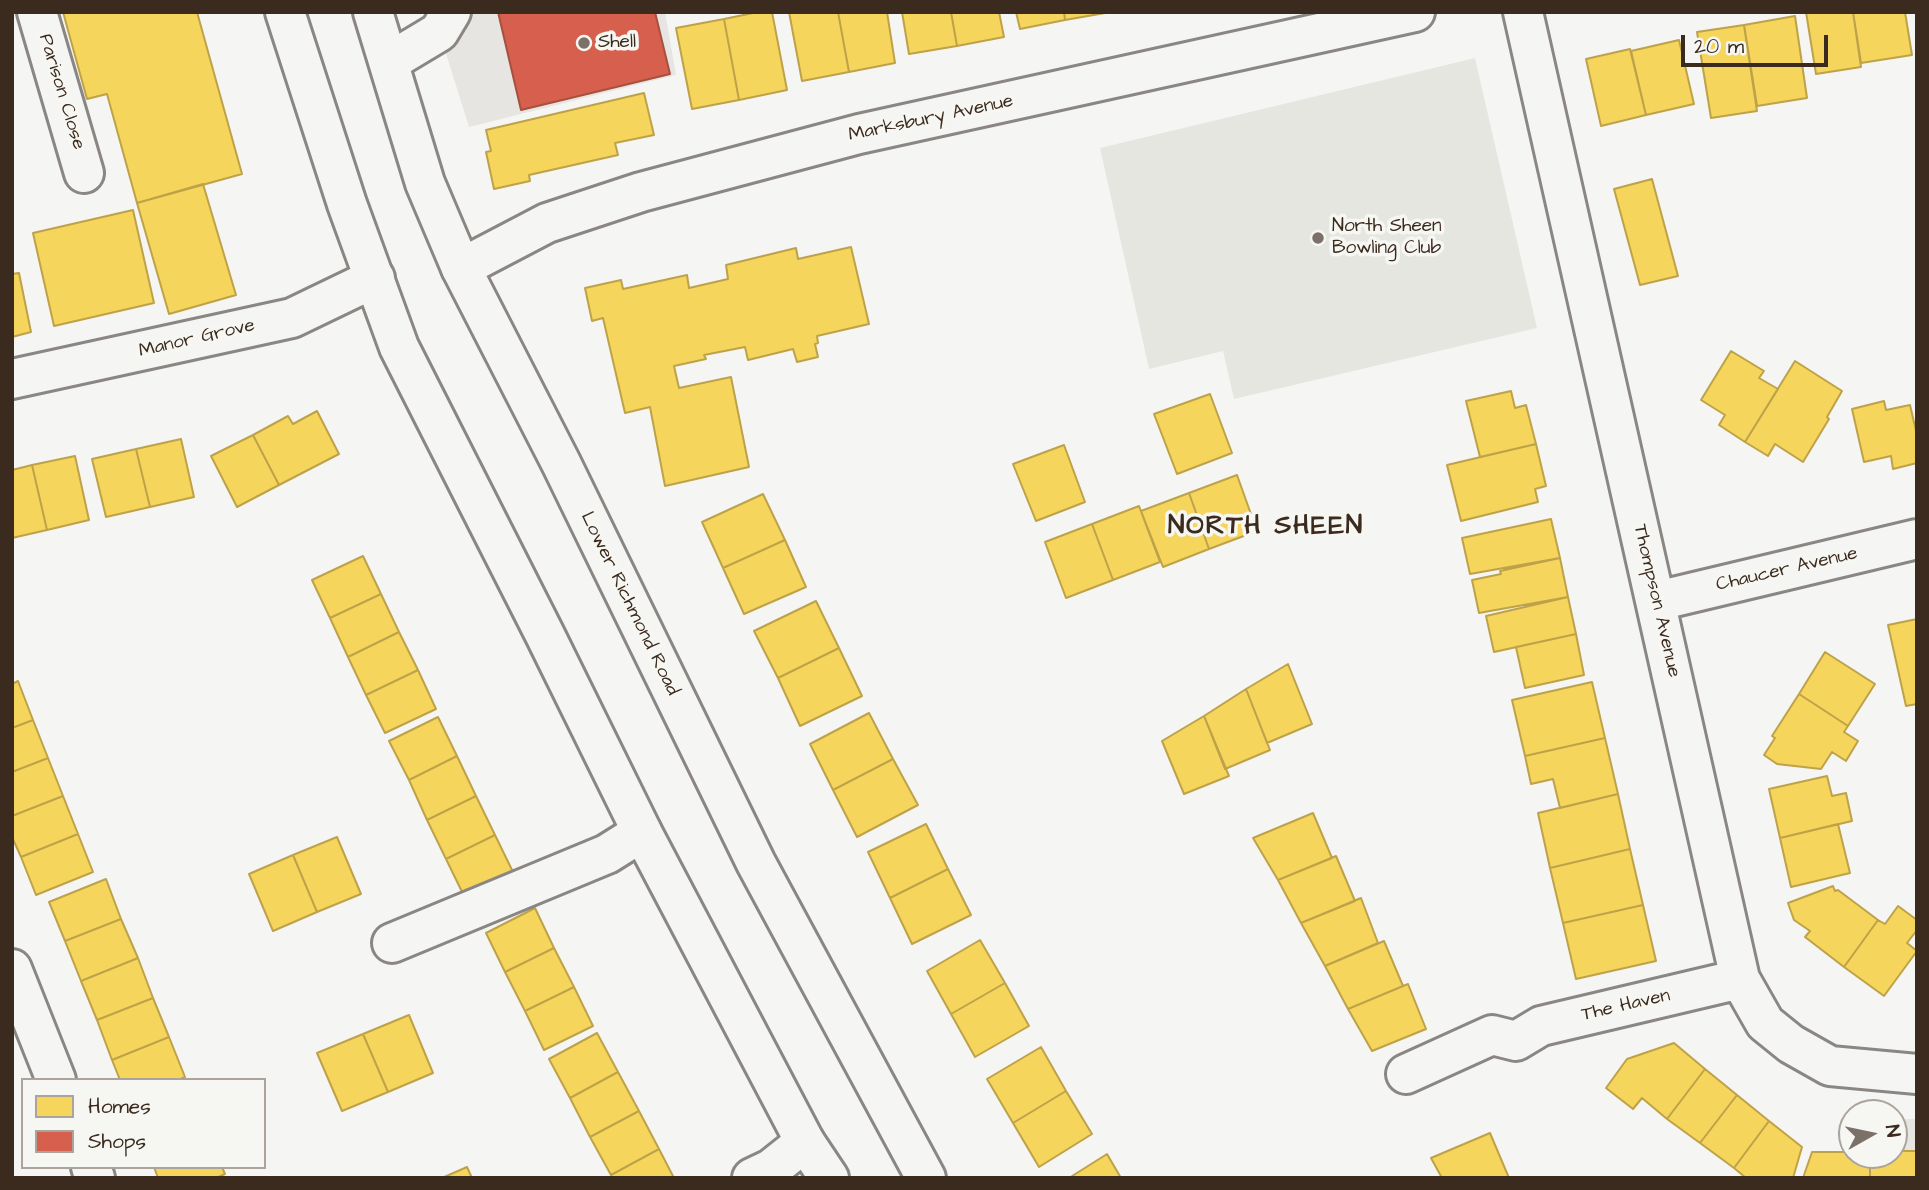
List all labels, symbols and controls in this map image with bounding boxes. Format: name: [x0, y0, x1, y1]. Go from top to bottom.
scale bar: [1684, 21, 1831, 65]
street label: Parison Close: [33, 32, 89, 152]
place label: Shell: [598, 32, 636, 54]
text: 20 m: [1694, 32, 1744, 61]
marker: Shell: [576, 35, 592, 51]
street label: Marksbury Avenue: [847, 90, 1015, 148]
place label: North Sheen Bowling Club: [1332, 216, 1441, 260]
marker: North Sheen Bowling Club: [1310, 230, 1326, 246]
street label: Manor Grove: [137, 315, 257, 363]
street label: Lower Richmond Road: [575, 508, 683, 700]
district label: NORTH SHEEN: [1169, 512, 1363, 544]
street label: Thompson Avenue: [1627, 522, 1685, 680]
street label: Chaucer Avenue: [1714, 543, 1860, 597]
street label: The Haven: [1580, 985, 1672, 1027]
legend: [21, 1078, 266, 1169]
text: Homes: [88, 1092, 151, 1121]
north arrow: [1838, 1099, 1908, 1169]
text: N: [1878, 1123, 1907, 1139]
text: Shops: [88, 1127, 146, 1156]

